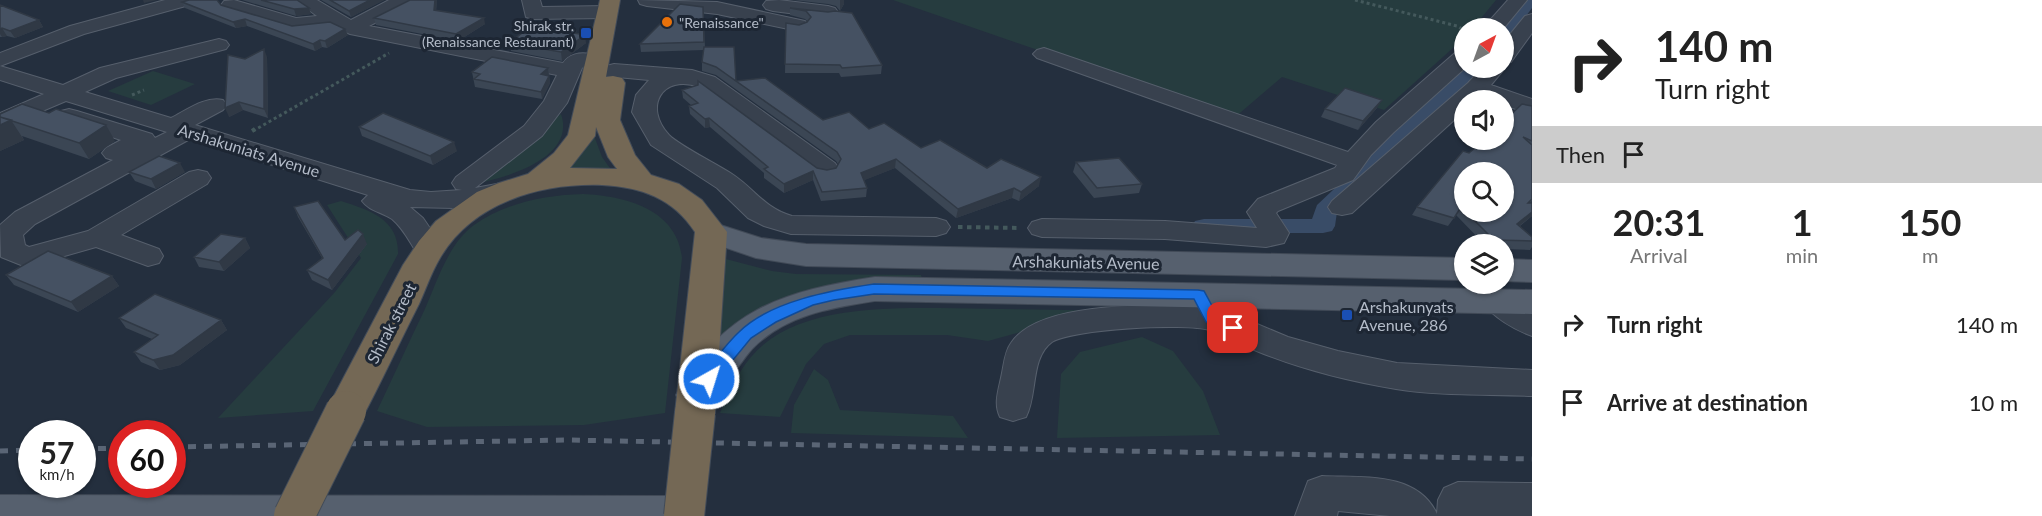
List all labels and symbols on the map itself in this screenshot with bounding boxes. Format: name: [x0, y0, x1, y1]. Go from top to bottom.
place label: "Renaissance": [679, 14, 764, 31]
marker: "Renaissance": [660, 15, 674, 29]
place label: Shirak str. (Renaissance Restaurant): [422, 17, 574, 50]
north arrow: [1454, 18, 1514, 78]
marker: Shirak str. (Renaissance Restaurant): [579, 26, 593, 40]
street label: Arshakuniats Avenue: [176, 119, 322, 181]
street label: Arshakuniats Avenue: [1012, 251, 1160, 273]
street label: Shirak street: [363, 279, 420, 366]
place label: Arshakunyats Avenue, 286: [1359, 297, 1454, 334]
pin: [1207, 302, 1258, 353]
marker: Arshakunyats Avenue, 286: [1340, 308, 1354, 322]
position arrow: [677, 347, 741, 411]
speed limit sign: 60: [108, 420, 186, 498]

